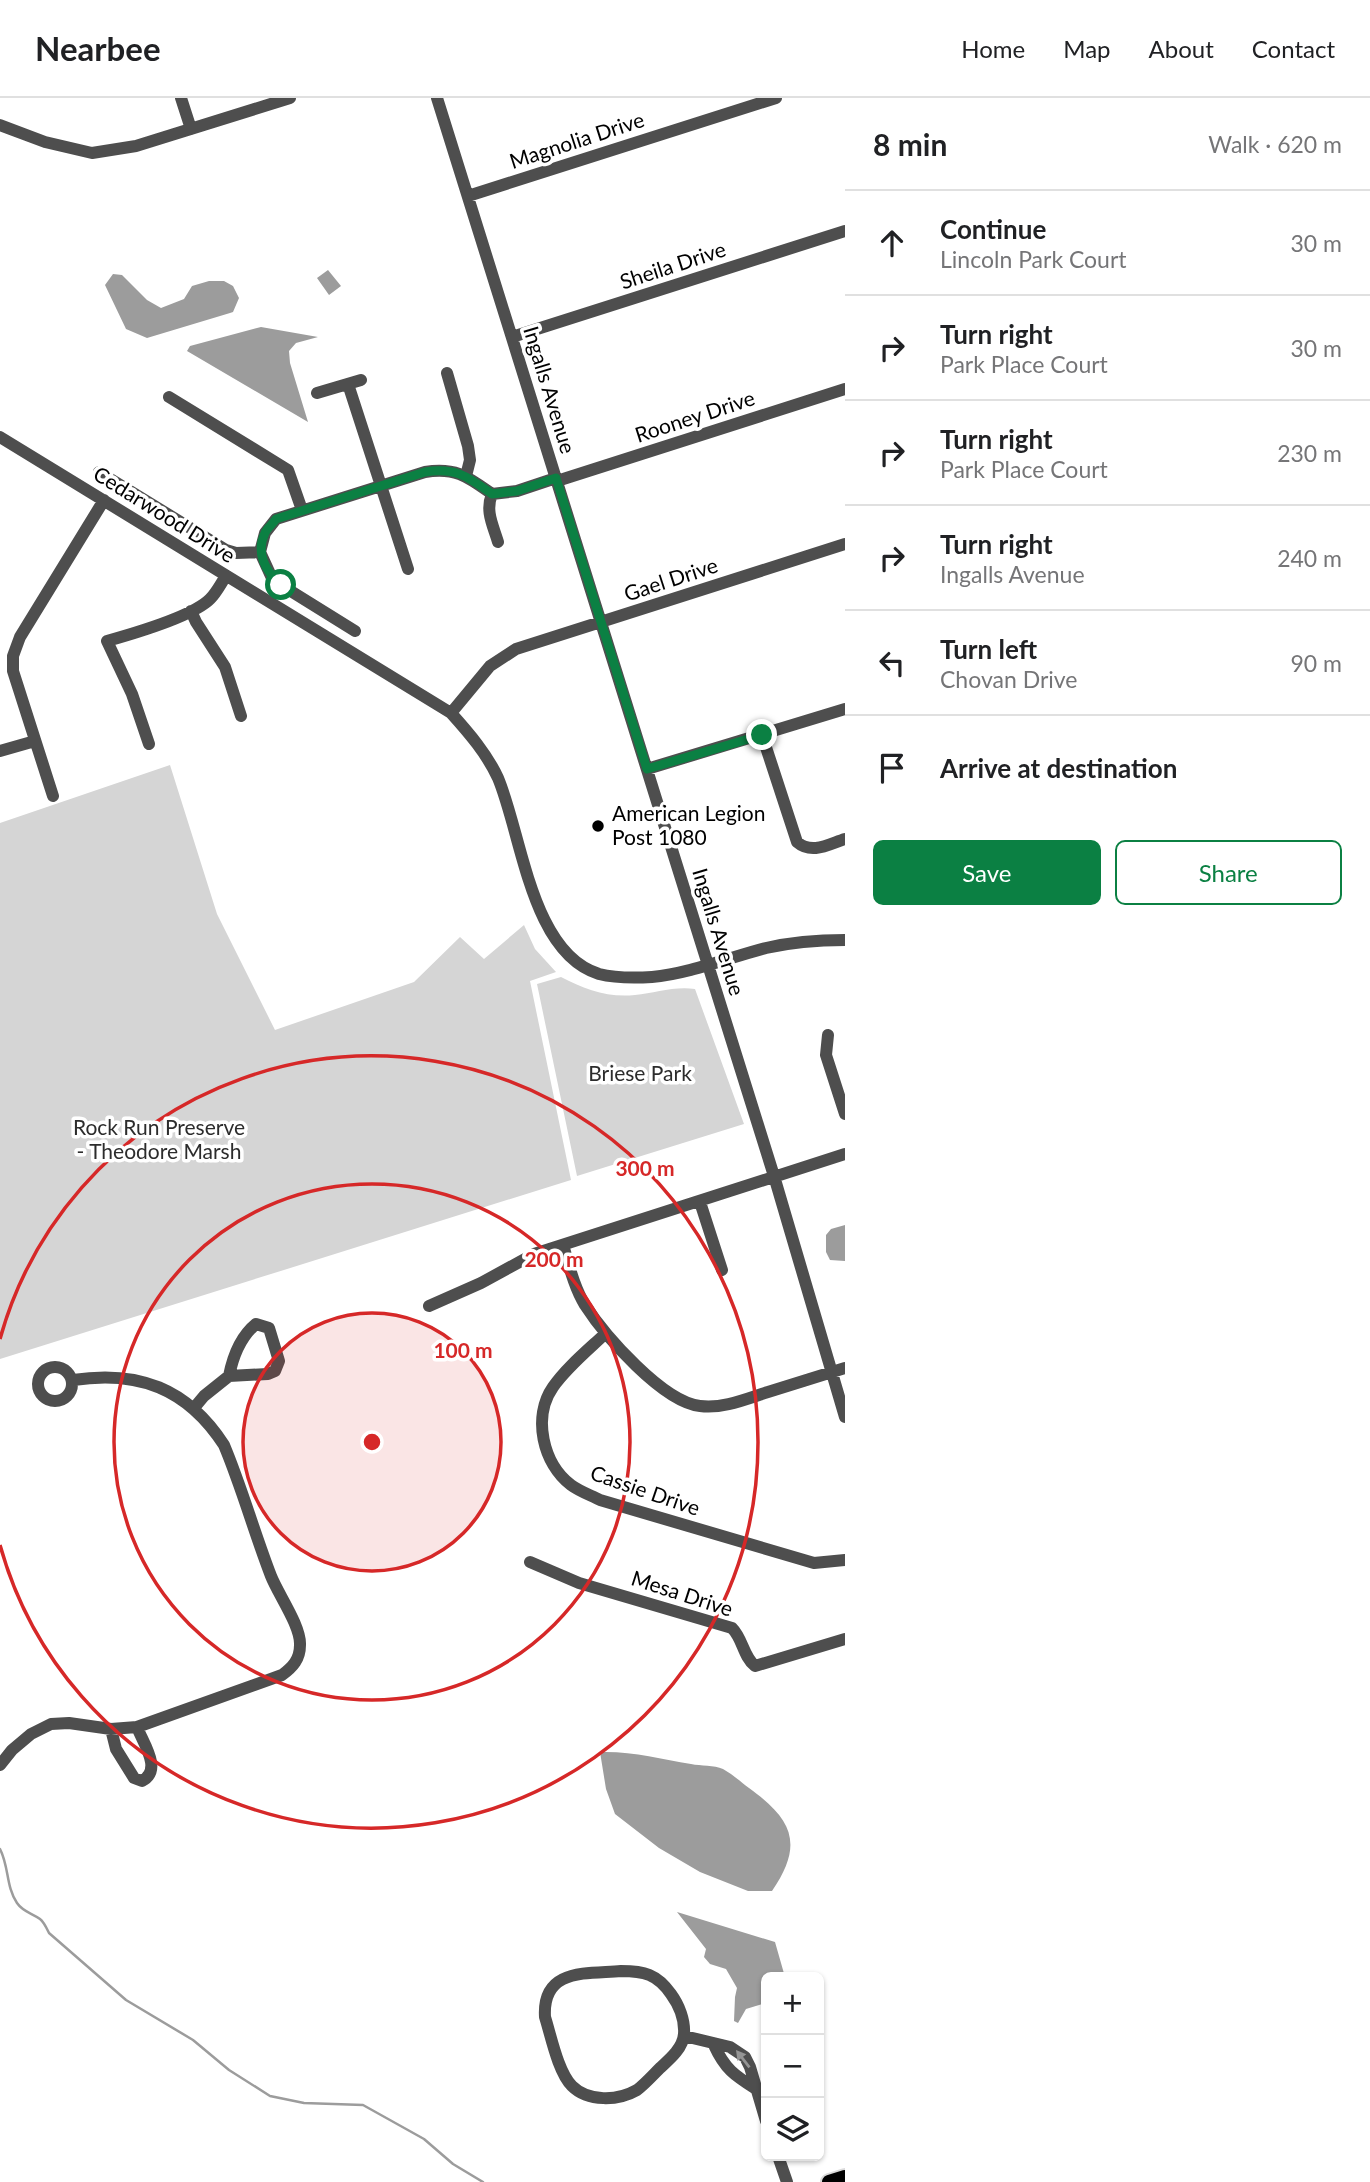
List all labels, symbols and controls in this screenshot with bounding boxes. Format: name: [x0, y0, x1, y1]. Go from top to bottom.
text: Nearbee: [35, 28, 161, 68]
text: Home: [961, 34, 1025, 63]
text: Map: [1063, 34, 1111, 63]
text: About: [1149, 34, 1214, 63]
text: Contact: [1252, 34, 1335, 63]
street label: Magnolia Drive: [506, 106, 647, 173]
text: 8 min: [873, 126, 947, 162]
text: Walk · 620 m: [1208, 130, 1342, 158]
text: Continue: [940, 213, 1046, 245]
icon: ahead: [873, 224, 911, 262]
text: 30 m: [1291, 229, 1342, 257]
street label: Sheila Drive: [616, 236, 729, 293]
text: Lincoln Park Court: [940, 245, 1127, 273]
text: Turn right: [940, 318, 1053, 350]
street label: Ingalls Avenue: [519, 323, 582, 456]
icon: right: [873, 329, 911, 367]
text: 30 m: [1291, 334, 1342, 362]
text: Park Place Court: [940, 350, 1108, 378]
street label: Rooney Drive: [631, 384, 758, 447]
text: Turn right: [940, 423, 1053, 455]
icon: right: [873, 434, 911, 472]
text: 230 m: [1277, 439, 1342, 467]
text: Park Place Court: [940, 455, 1108, 483]
street label: Cedarwood Drive: [89, 460, 240, 567]
text: Turn right: [940, 528, 1053, 560]
icon: right: [873, 539, 911, 577]
text: 240 m: [1277, 544, 1342, 572]
street label: Gael Drive: [620, 552, 721, 605]
text: Ingalls Avenue: [940, 560, 1085, 588]
route start: [265, 569, 296, 600]
text: Turn left: [940, 633, 1037, 665]
icon: left: [873, 644, 911, 682]
text: 90 m: [1291, 649, 1342, 677]
text: Chovan Drive: [940, 665, 1078, 693]
route end: [746, 719, 777, 750]
icon: arrive: [873, 749, 911, 787]
text: Arrive at destination: [940, 752, 1177, 784]
place label: American Legion Post 1080: [612, 800, 765, 849]
marker: American Legion Post 1080: [590, 818, 606, 834]
button: Save: [873, 840, 1101, 905]
button: Share: [1115, 840, 1342, 905]
street label: Ingalls Avenue: [688, 865, 751, 998]
park label: Briese Park: [588, 1060, 692, 1085]
park label: Rock Run Preserve - Theodore Marsh: [73, 1114, 245, 1163]
text: 300 m: [615, 1155, 675, 1180]
text: 200 m: [524, 1246, 584, 1271]
text: 100 m: [433, 1337, 493, 1362]
centre of rings: [360, 1430, 384, 1454]
street label: Cassie Drive: [587, 1459, 704, 1520]
street label: Mesa Drive: [629, 1564, 736, 1621]
map controls: [761, 1972, 824, 2161]
button: +: [761, 1972, 824, 2035]
button: −: [761, 2035, 824, 2098]
one-way arrow: [736, 2050, 751, 2068]
button: layers: [761, 2098, 824, 2161]

